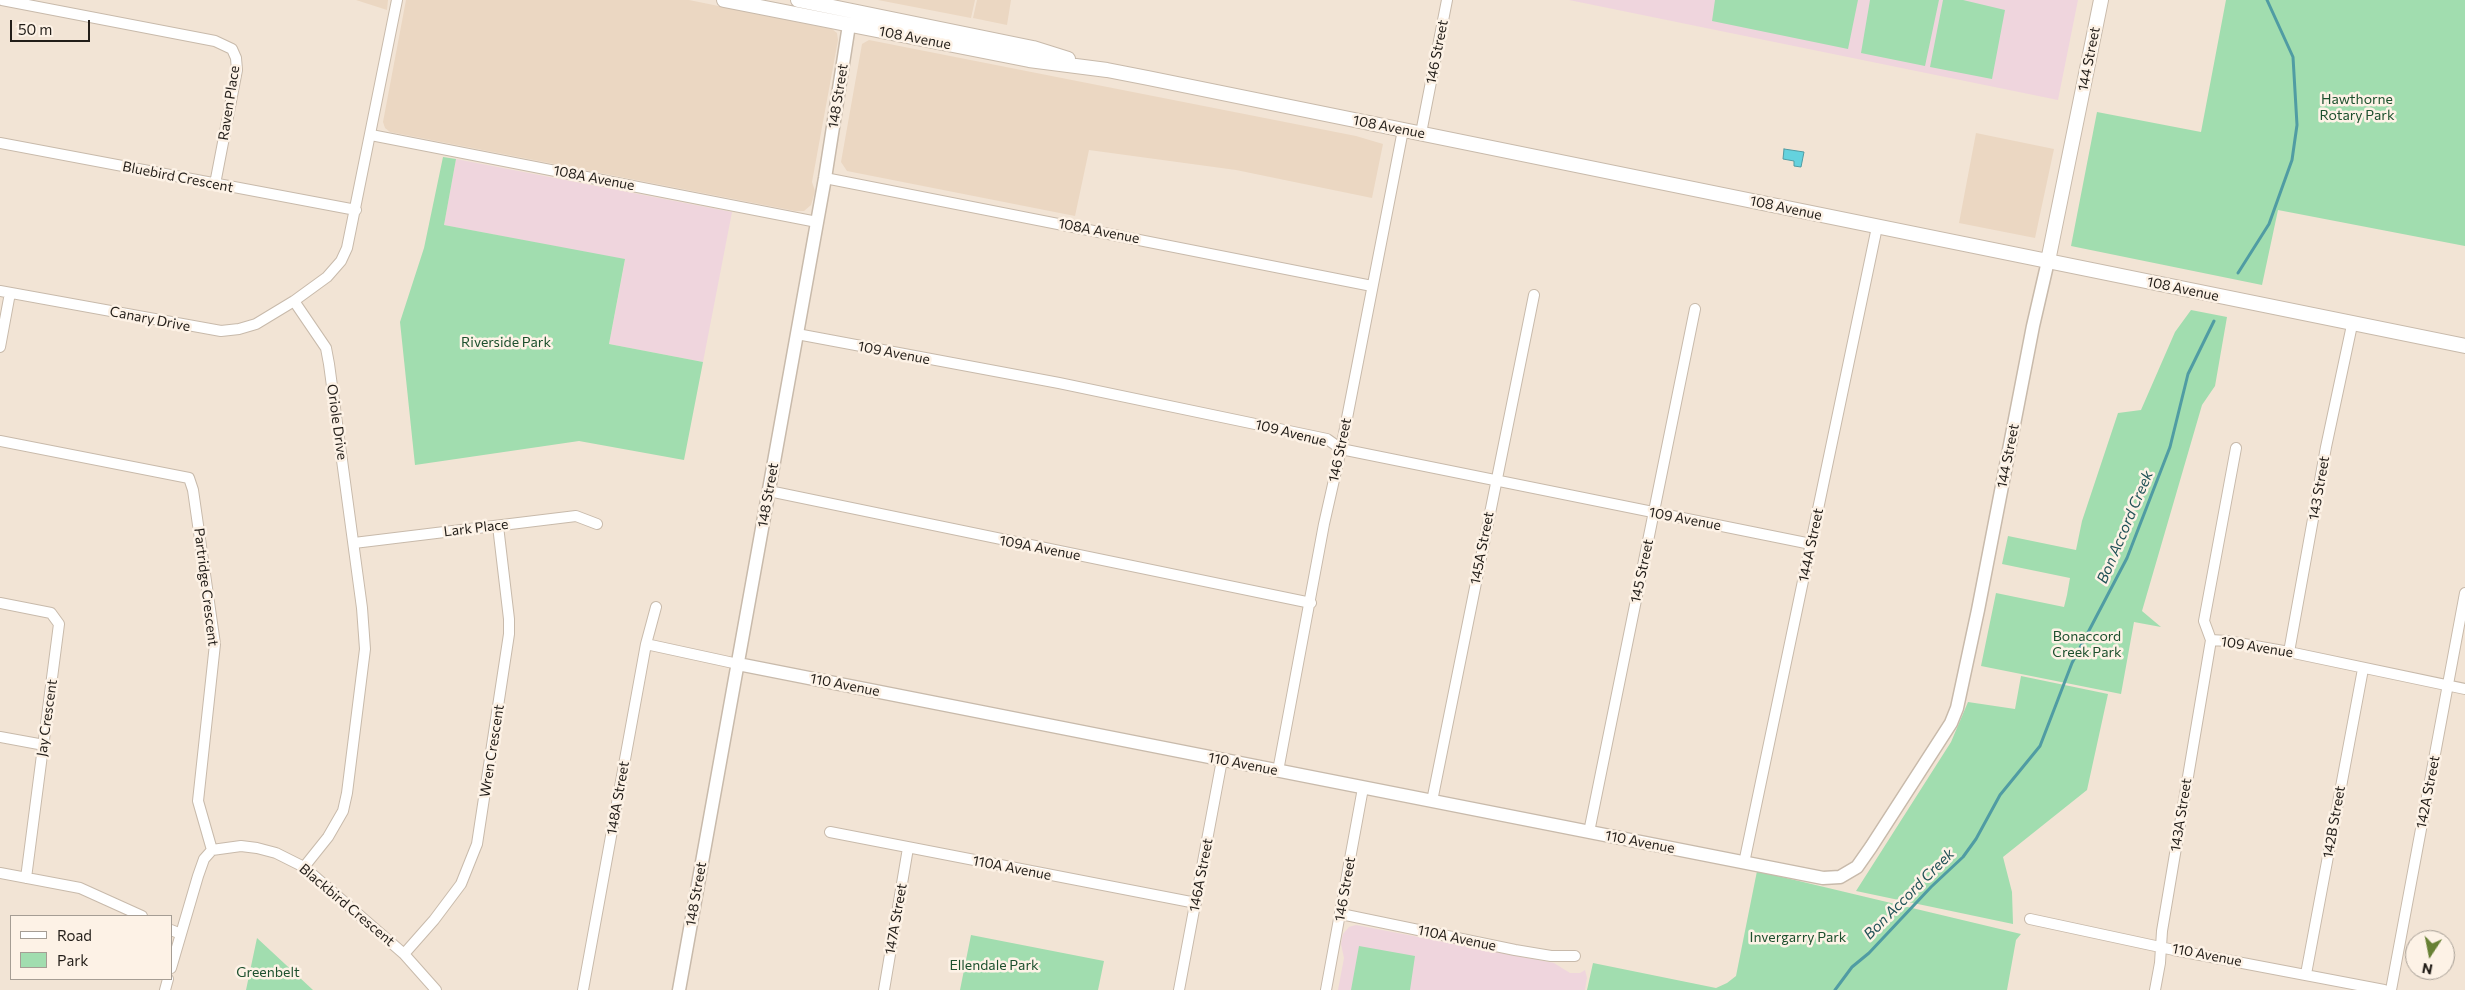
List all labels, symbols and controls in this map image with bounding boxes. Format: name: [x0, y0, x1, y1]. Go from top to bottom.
scale bar: [12, 10, 92, 42]
street label: 146 Street: [1423, 18, 1451, 86]
text: 50 m: [18, 20, 52, 38]
street label: 108 Avenue: [878, 23, 952, 53]
street label: 144 Street: [2075, 25, 2103, 93]
street label: 148 Street: [825, 63, 851, 129]
street label: Raven Place: [215, 64, 243, 142]
park label: Hawthorne Rotary Park: [2319, 91, 2395, 124]
street label: 108 Avenue: [1352, 112, 1426, 142]
street label: Bluebird Crescent: [121, 158, 235, 196]
street label: 108A Avenue: [552, 162, 636, 194]
street label: 108 Avenue: [1749, 192, 1823, 224]
street label: 108A Avenue: [1057, 215, 1141, 247]
street label: 108 Avenue: [2146, 273, 2220, 305]
street label: Canary Drive: [108, 303, 192, 335]
park label: Riverside Park: [461, 334, 551, 350]
street label: 109 Avenue: [857, 338, 931, 368]
street label: Oriole Drive: [323, 383, 351, 461]
street label: 109 Avenue: [1254, 416, 1328, 450]
street label: 146 Street: [1325, 416, 1355, 484]
street label: 144 Street: [1994, 422, 2022, 490]
street label: 143 Street: [2305, 455, 2333, 521]
street label: 148 Street: [754, 461, 782, 529]
water label: Bon Accord Creek: [2093, 468, 2157, 586]
street label: 109 Avenue: [1648, 504, 1722, 534]
street label: 144A Street: [1795, 507, 1827, 583]
street label: 145A Street: [1467, 510, 1497, 586]
street label: Lark Place: [443, 516, 509, 540]
street label: Partridge Crescent: [190, 527, 222, 647]
street label: 109A Avenue: [998, 532, 1082, 564]
street label: 145 Street: [1627, 538, 1657, 604]
park label: Bonaccord Creek Park: [2052, 628, 2122, 660]
street label: 109 Avenue: [2220, 633, 2294, 661]
street label: 110 Avenue: [809, 670, 881, 700]
street label: Jay Crescent: [33, 678, 61, 758]
street label: Wren Crescent: [476, 703, 508, 799]
street label: 110 Avenue: [1207, 749, 1279, 779]
street label: 142A Street: [2413, 754, 2443, 830]
street label: 148A Street: [603, 760, 633, 836]
street label: 143A Street: [2167, 777, 2195, 853]
street label: 142B Street: [2319, 784, 2349, 860]
street label: 110 Avenue: [1604, 827, 1676, 857]
street label: 146A Street: [1186, 837, 1216, 913]
water label: Bon Accord Creek: [1860, 845, 1958, 943]
street label: 110A Avenue: [971, 852, 1053, 884]
street label: 146 Street: [1331, 855, 1359, 923]
street label: Blackbird Crescent: [296, 860, 398, 950]
street label: 148 Street: [682, 860, 710, 928]
street label: 147A Street: [881, 882, 911, 956]
legend: [10, 915, 172, 980]
street label: 110A Avenue: [1416, 921, 1498, 955]
text: Road: [57, 926, 92, 944]
park label: Invergarry Park: [1750, 929, 1846, 945]
north arrow: [2405, 930, 2455, 980]
street label: 110 Avenue: [2171, 940, 2243, 970]
text: Park: [57, 951, 88, 969]
park label: Ellendale Park: [949, 957, 1039, 973]
text: N: [2420, 960, 2434, 979]
park label: Greenbelt: [236, 964, 300, 980]

